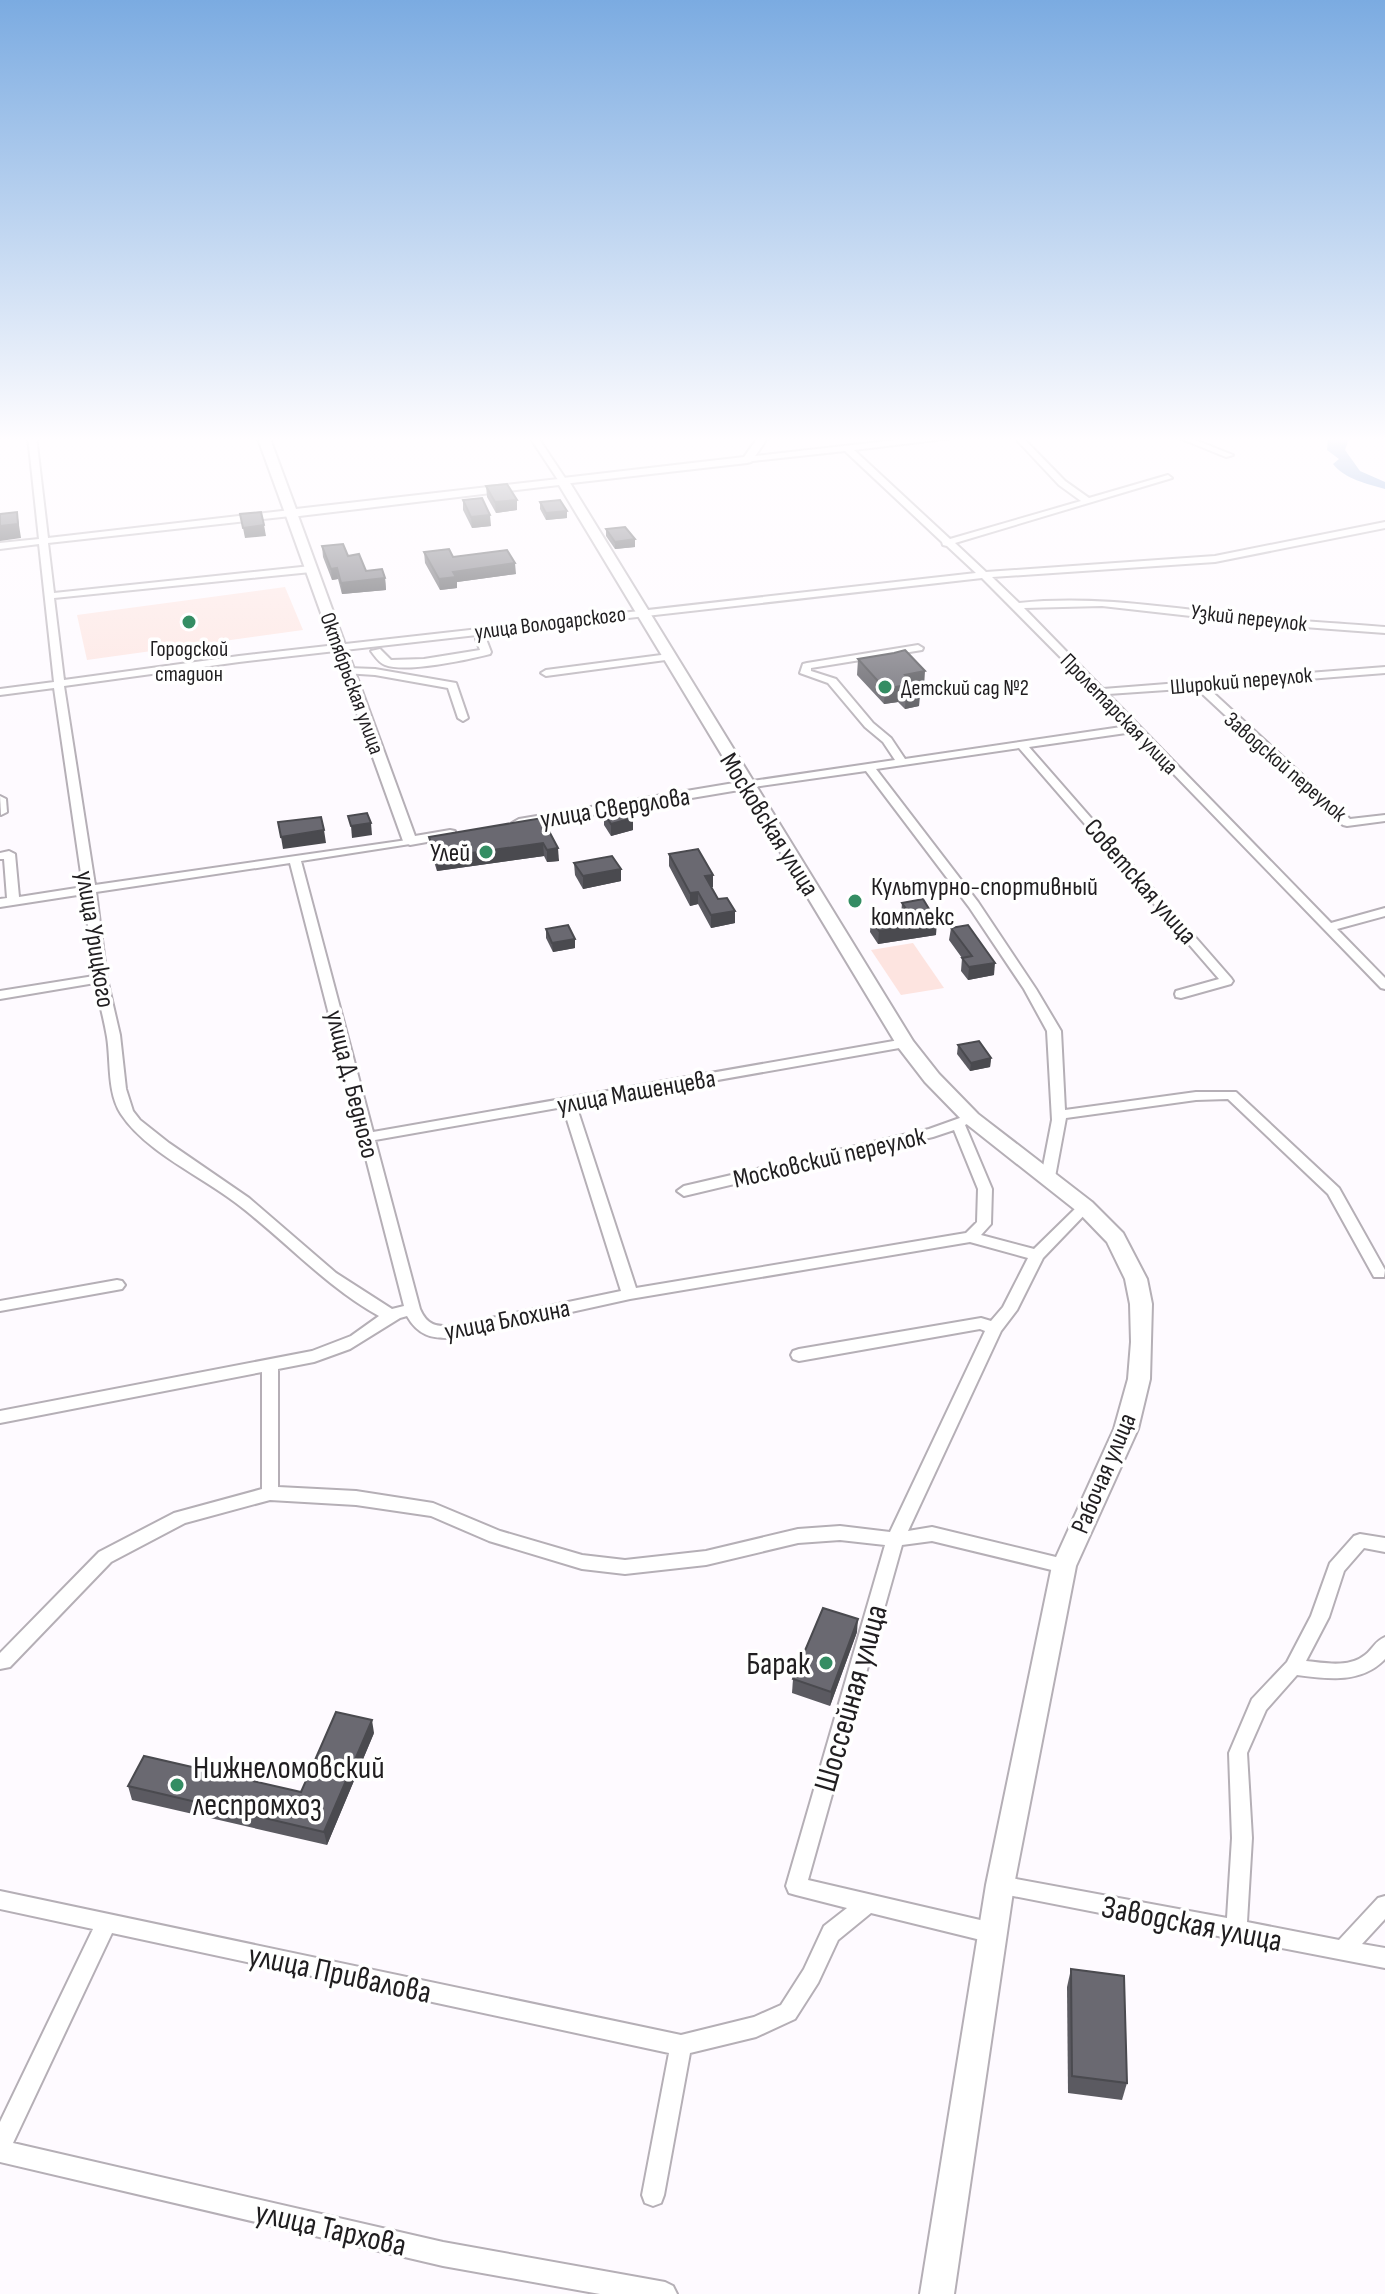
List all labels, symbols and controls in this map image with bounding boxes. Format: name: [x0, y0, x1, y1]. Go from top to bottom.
street label: Узкий переулок: [1189, 599, 1309, 638]
street label: улица Володарского: [473, 601, 627, 646]
street label: Октябрьская улица: [313, 609, 390, 758]
marker: Городской стадион: [180, 613, 198, 631]
place label: Городской стадион: [150, 636, 228, 688]
street label: Пролетарская улица: [1054, 648, 1184, 780]
street label: Широкий переулок: [1169, 662, 1314, 701]
place label: Детский сад №2: [901, 675, 1029, 702]
marker: Детский сад №2: [876, 678, 894, 696]
street label: Заводской переулок: [1218, 706, 1352, 828]
street label: Московская улица: [712, 747, 825, 902]
street label: улица Свердлова: [538, 781, 692, 836]
street label: Советская улица: [1077, 813, 1203, 951]
place label: Улей: [430, 838, 470, 869]
marker: Улей: [477, 843, 495, 861]
street label: улица Урицкого: [68, 869, 121, 1010]
place label: Культурно-спортивный комплекс: [871, 872, 1098, 933]
marker: Культурно-спортивный комплекс: [846, 892, 864, 910]
street label: улица Д. Бедного: [318, 1007, 385, 1162]
street label: улица Машенцева: [555, 1063, 718, 1122]
street label: Московский переулок: [730, 1121, 929, 1196]
street label: улица Блохина: [442, 1293, 573, 1348]
street label: Рабочая улица: [1065, 1409, 1144, 1538]
street label: Шоссейная улица: [806, 1601, 897, 1796]
place label: Барак: [746, 1645, 811, 1684]
marker: Барак: [817, 1654, 835, 1672]
place label: Нижнеломовский леспромхоз: [193, 1749, 385, 1825]
marker: Нижнеломовский леспромхоз: [168, 1776, 186, 1794]
street label: Заводская улица: [1098, 1888, 1285, 1961]
street label: улица Привалова: [245, 1936, 435, 2013]
street label: улица Тархова: [251, 2193, 410, 2266]

